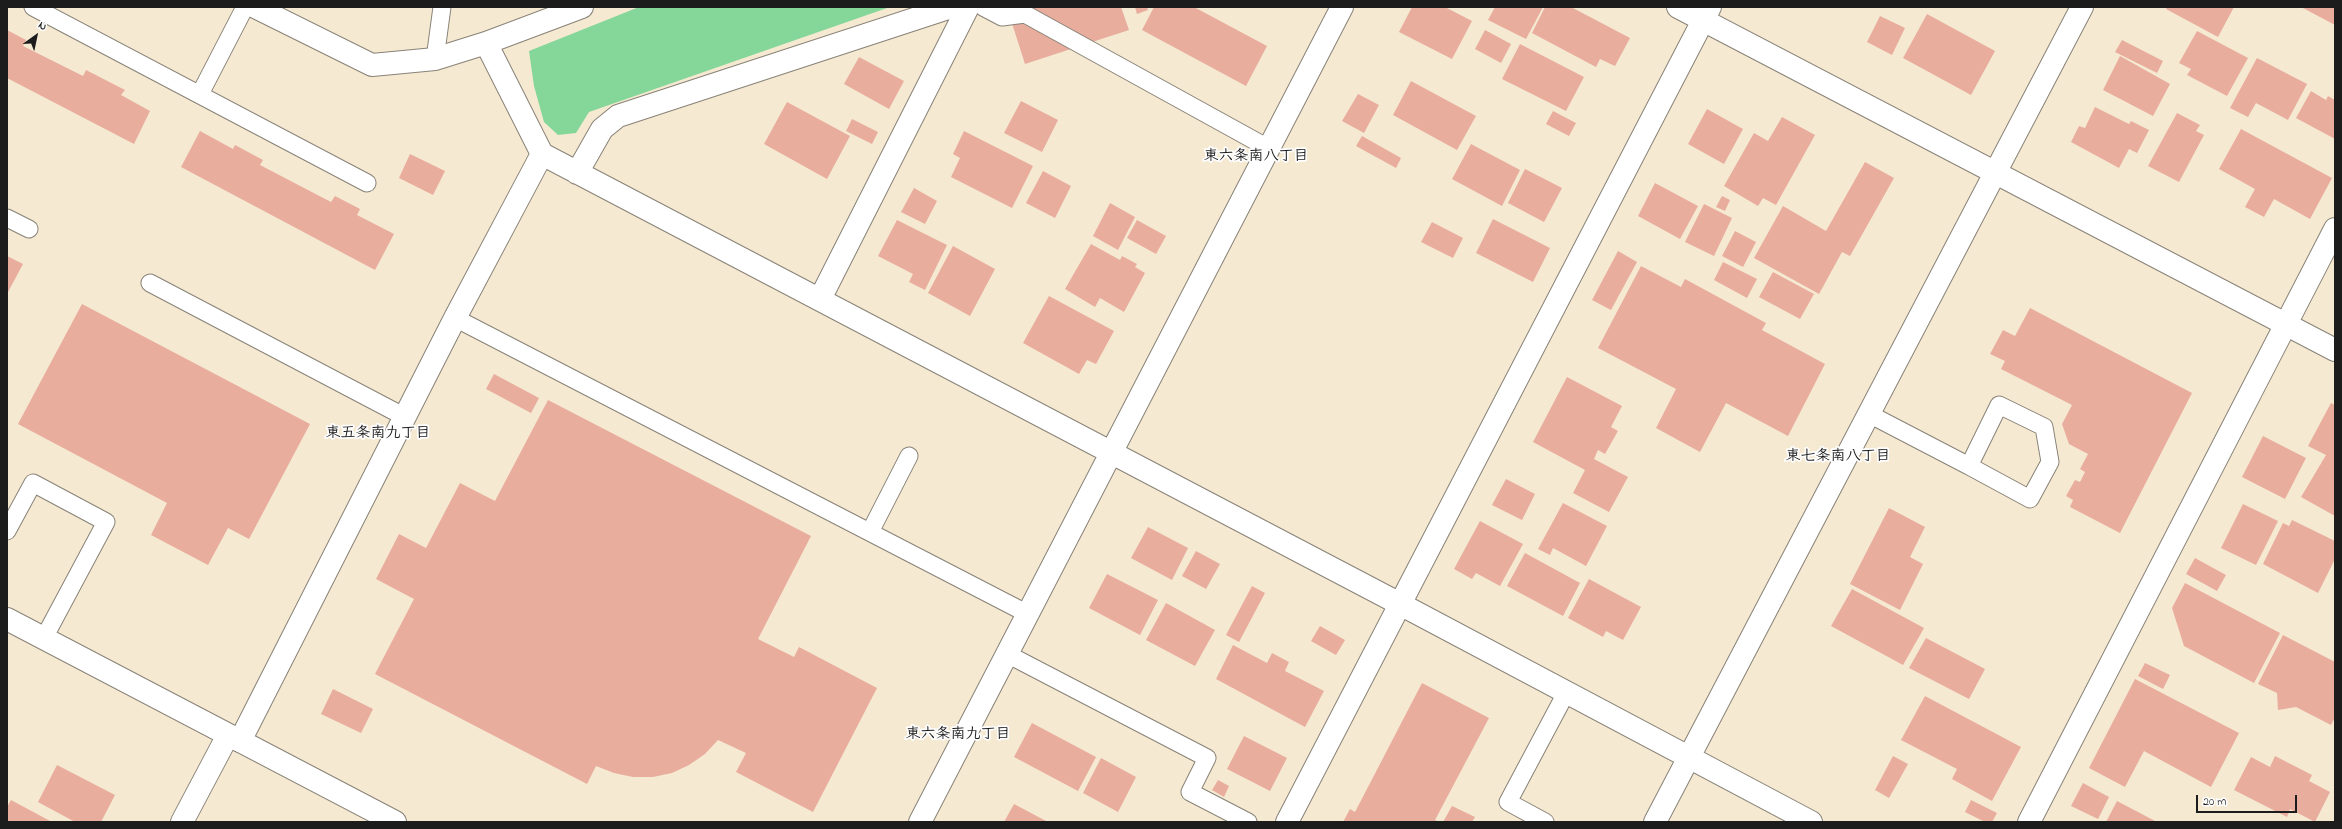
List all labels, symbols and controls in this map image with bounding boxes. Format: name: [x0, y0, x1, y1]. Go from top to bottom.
north arrow: [16, 16, 56, 56]
text: N: [35, 17, 50, 35]
district label: 東六条南八丁目: [1204, 149, 1308, 167]
district label: 東五条南九丁目: [326, 426, 430, 444]
district label: 東七条南八丁目: [1786, 449, 1890, 467]
district label: 東六条南九丁目: [906, 727, 1010, 745]
scale bar: [2198, 787, 2299, 813]
text: 20 m: [2203, 793, 2226, 811]

